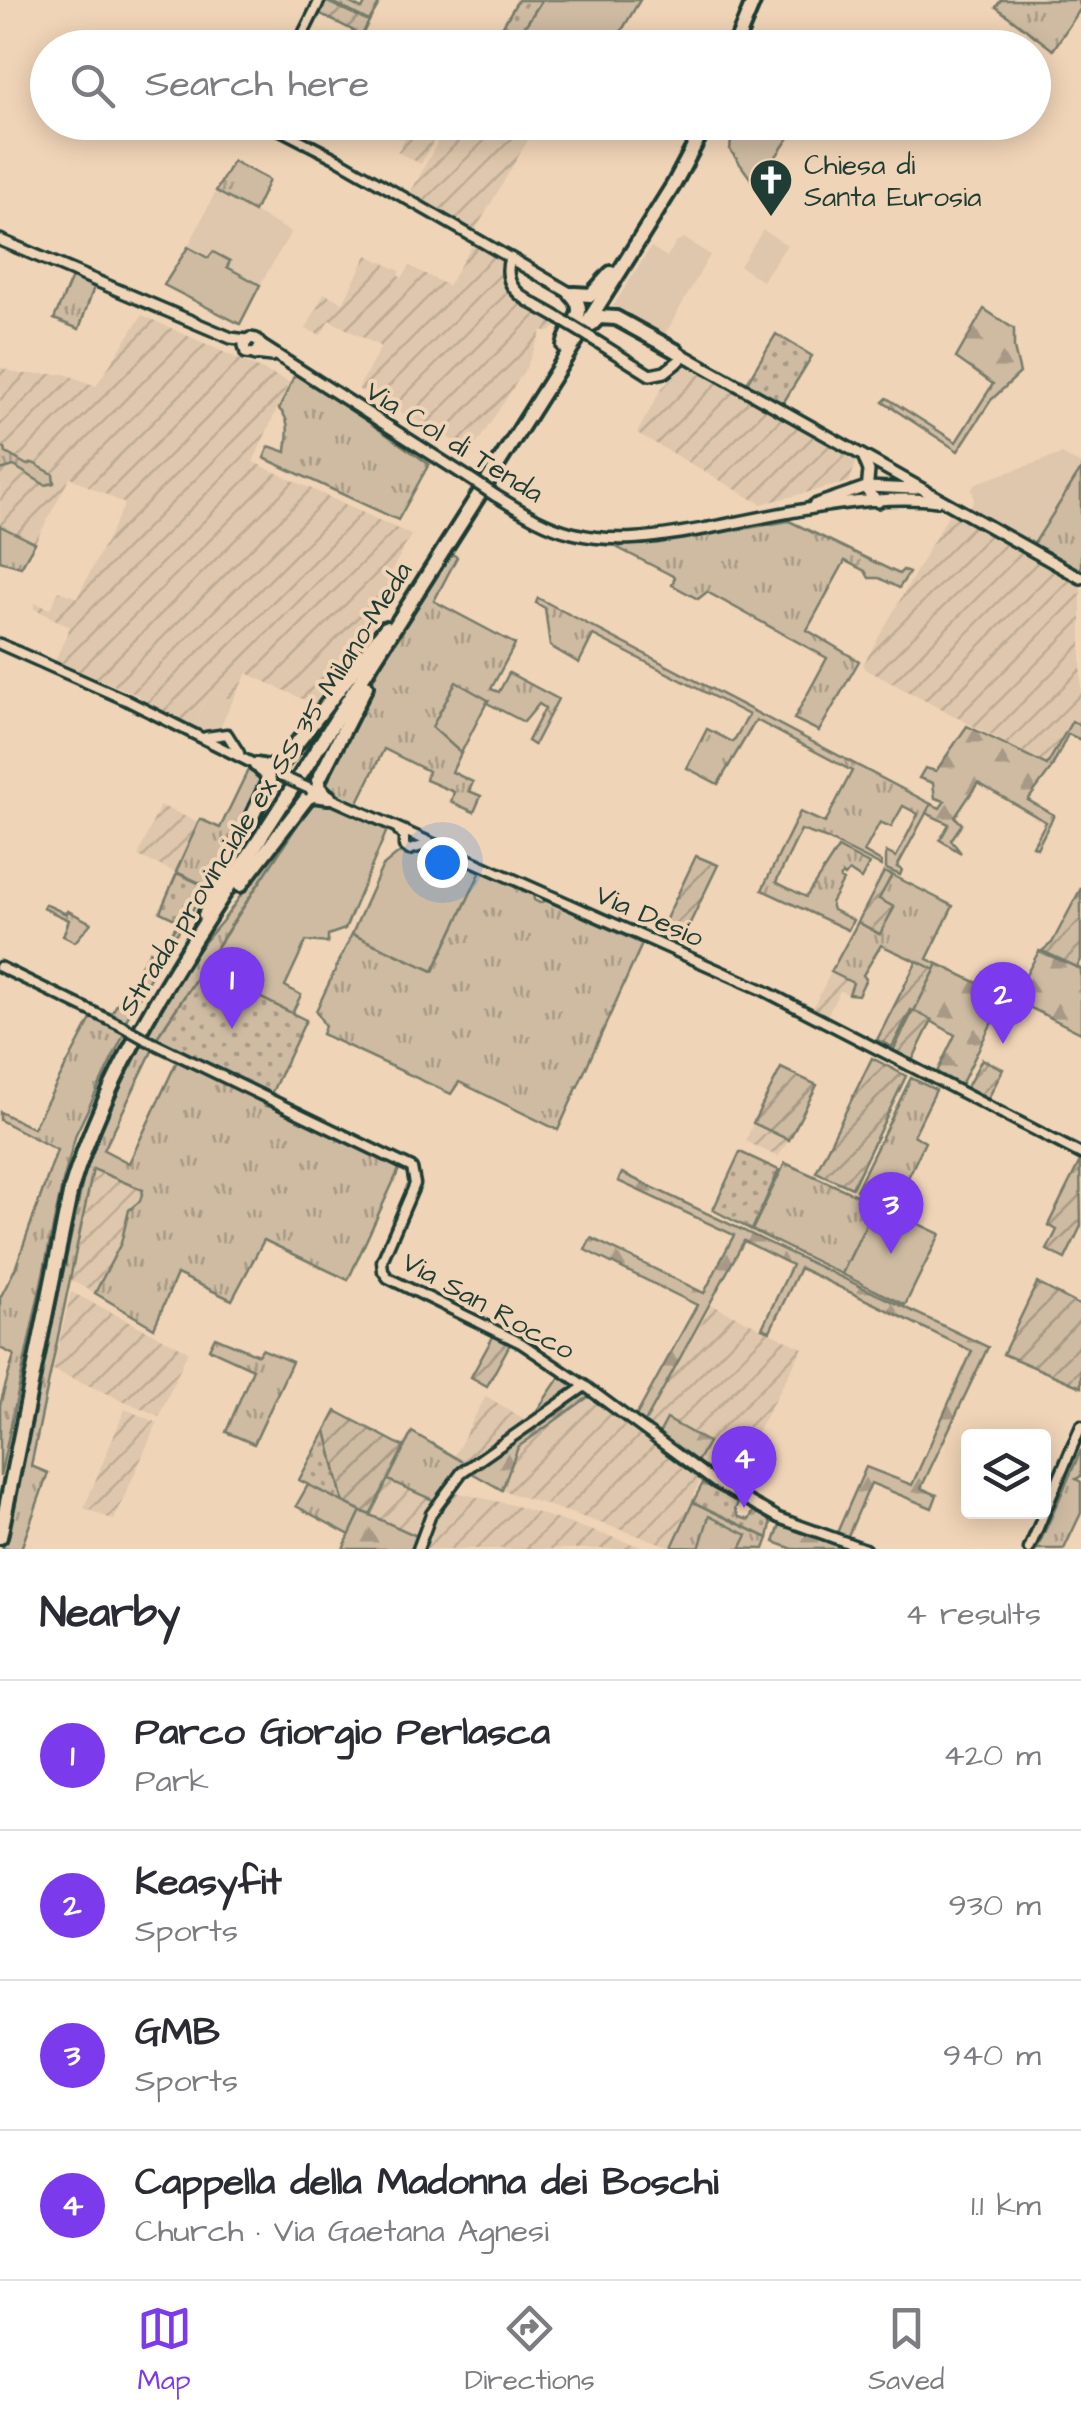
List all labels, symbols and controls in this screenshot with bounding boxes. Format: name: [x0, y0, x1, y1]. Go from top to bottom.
search box: [30, 30, 1051, 140]
icon: search: [65, 58, 120, 113]
text: Search here: [145, 59, 369, 111]
place label: Chiesa di Santa Eurosia: [804, 146, 982, 217]
church icon: Chiesa di Santa Eurosia: [748, 157, 794, 218]
street label: Via Col di Tenda: [358, 372, 551, 513]
street label: Strada provinciale ex SS 35 Milano-Meda: [109, 554, 422, 1023]
your location: [417, 837, 468, 888]
street label: Via Desio: [589, 875, 710, 958]
pin: 1: [200, 946, 264, 1029]
pin: 2: [970, 962, 1036, 1044]
pin: 3: [858, 1172, 924, 1254]
street label: Via San Rocco: [395, 1243, 582, 1370]
pin: 4: [712, 1426, 776, 1508]
map controls: [961, 1429, 1051, 1519]
button: layers: [961, 1429, 1051, 1519]
text: Nearby: [40, 1585, 180, 1643]
text: 4 results: [905, 1592, 1041, 1637]
text: Parco Giorgio Perlasca: [135, 1707, 550, 1759]
text: 1: [70, 1733, 75, 1778]
text: 420 m: [943, 1733, 1041, 1778]
text: Park: [135, 1759, 209, 1804]
text: Keasyfit: [135, 1857, 282, 1909]
text: 2: [63, 1883, 82, 1928]
text: 930 m: [949, 1883, 1041, 1928]
text: Sports: [135, 1909, 238, 1954]
text: GMB: [135, 2007, 220, 2059]
text: 3: [64, 2033, 81, 2078]
text: 940 m: [943, 2033, 1041, 2078]
text: Sports: [135, 2059, 238, 2104]
text: Cappella della Madonna dei Boschi: [135, 2157, 718, 2209]
text: 4: [62, 2183, 83, 2228]
text: 1.1 km: [971, 2183, 1041, 2228]
text: Church · Via Gaetana Agnesi: [135, 2209, 549, 2254]
tab: Map: [137, 2301, 192, 2400]
tab: Directions: [465, 2301, 595, 2400]
tab: Saved: [868, 2301, 944, 2400]

